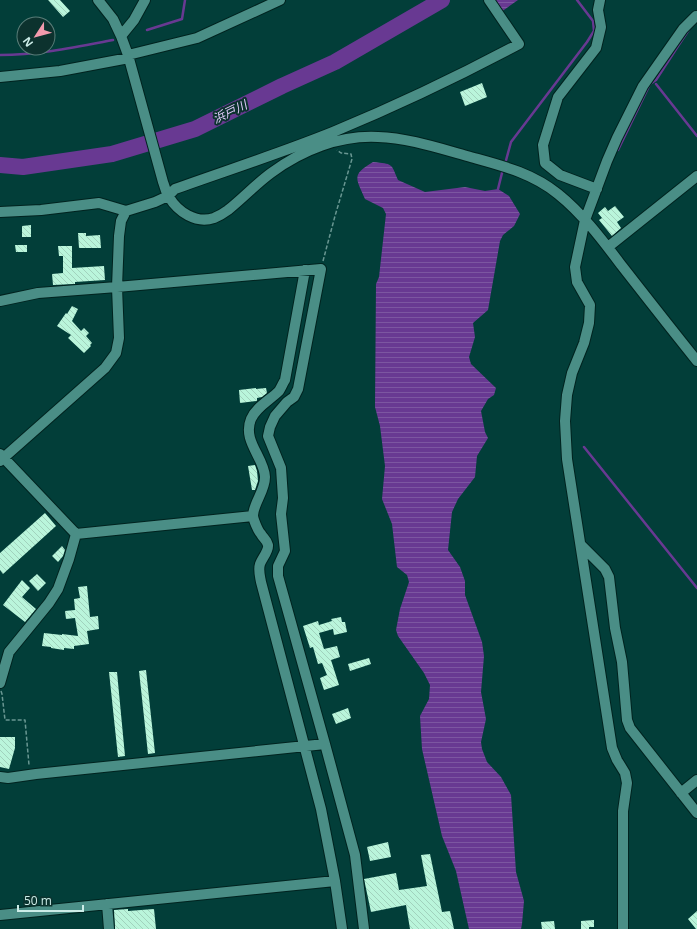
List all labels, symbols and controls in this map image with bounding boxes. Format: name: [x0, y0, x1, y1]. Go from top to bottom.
north arrow: [16, 16, 56, 56]
text: N: [19, 34, 36, 50]
water label: 浜戸川: [210, 95, 251, 127]
scale bar: [18, 887, 83, 913]
text: 50 m: [24, 892, 52, 909]

